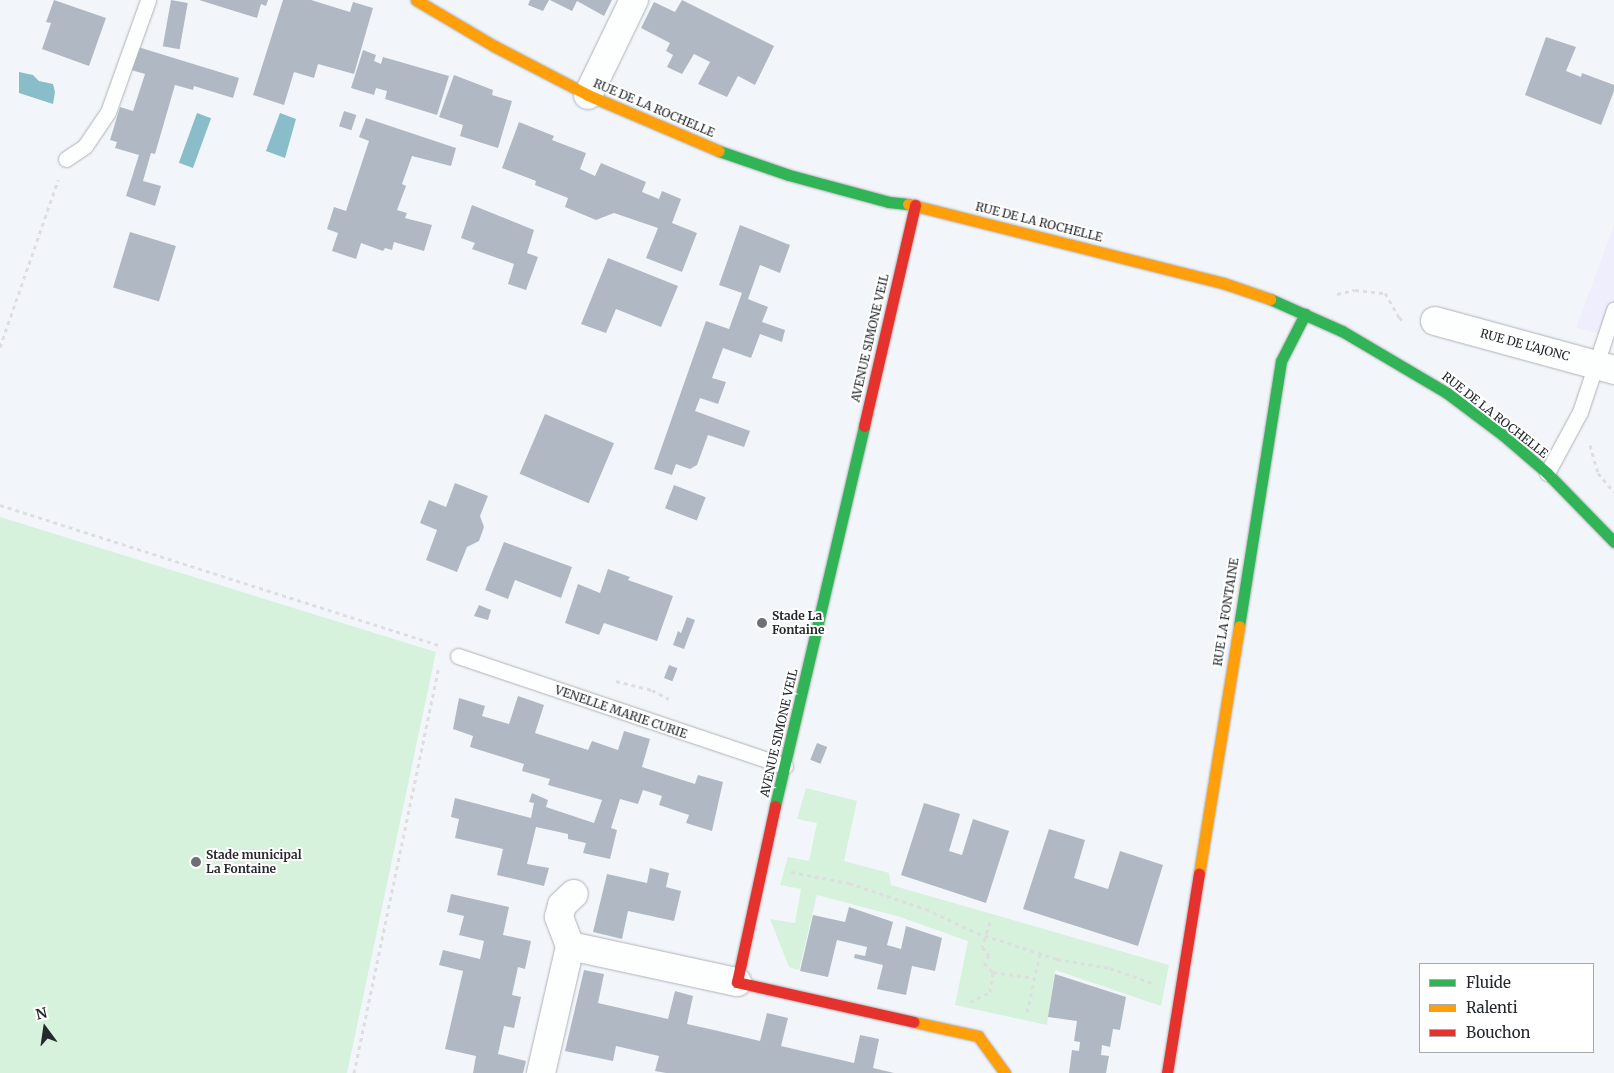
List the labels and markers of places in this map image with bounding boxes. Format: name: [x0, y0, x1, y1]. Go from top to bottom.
place label: Stade La Fontaine: [772, 609, 825, 637]
marker: Stade La Fontaine: [756, 617, 768, 629]
place label: Stade municipal La Fontaine: [206, 848, 302, 876]
marker: Stade municipal La Fontaine: [190, 856, 202, 868]

